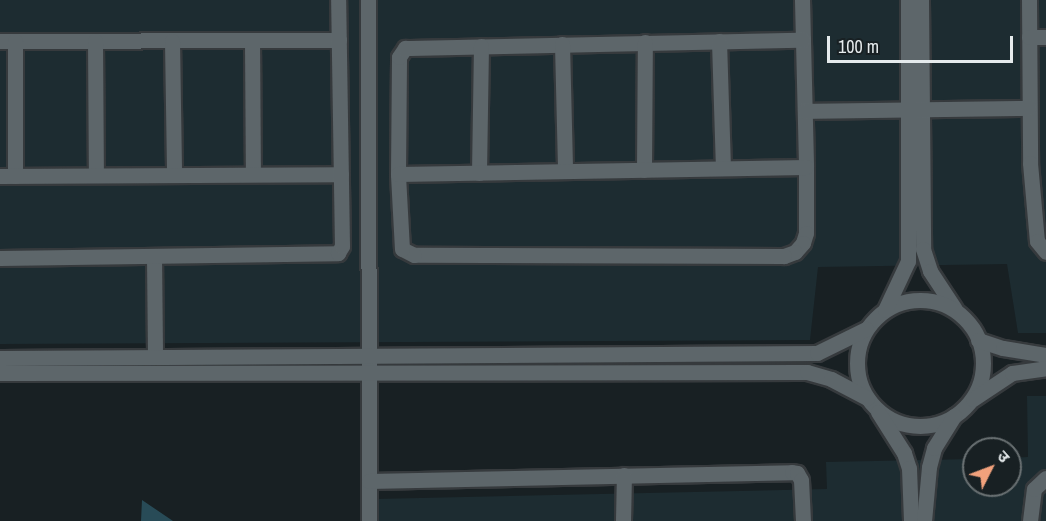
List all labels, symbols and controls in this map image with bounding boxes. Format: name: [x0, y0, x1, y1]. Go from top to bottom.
scale bar: [830, 24, 1016, 62]
text: 100 m: [838, 34, 879, 59]
north arrow: [962, 437, 1022, 497]
text: उ: [993, 445, 1015, 467]

